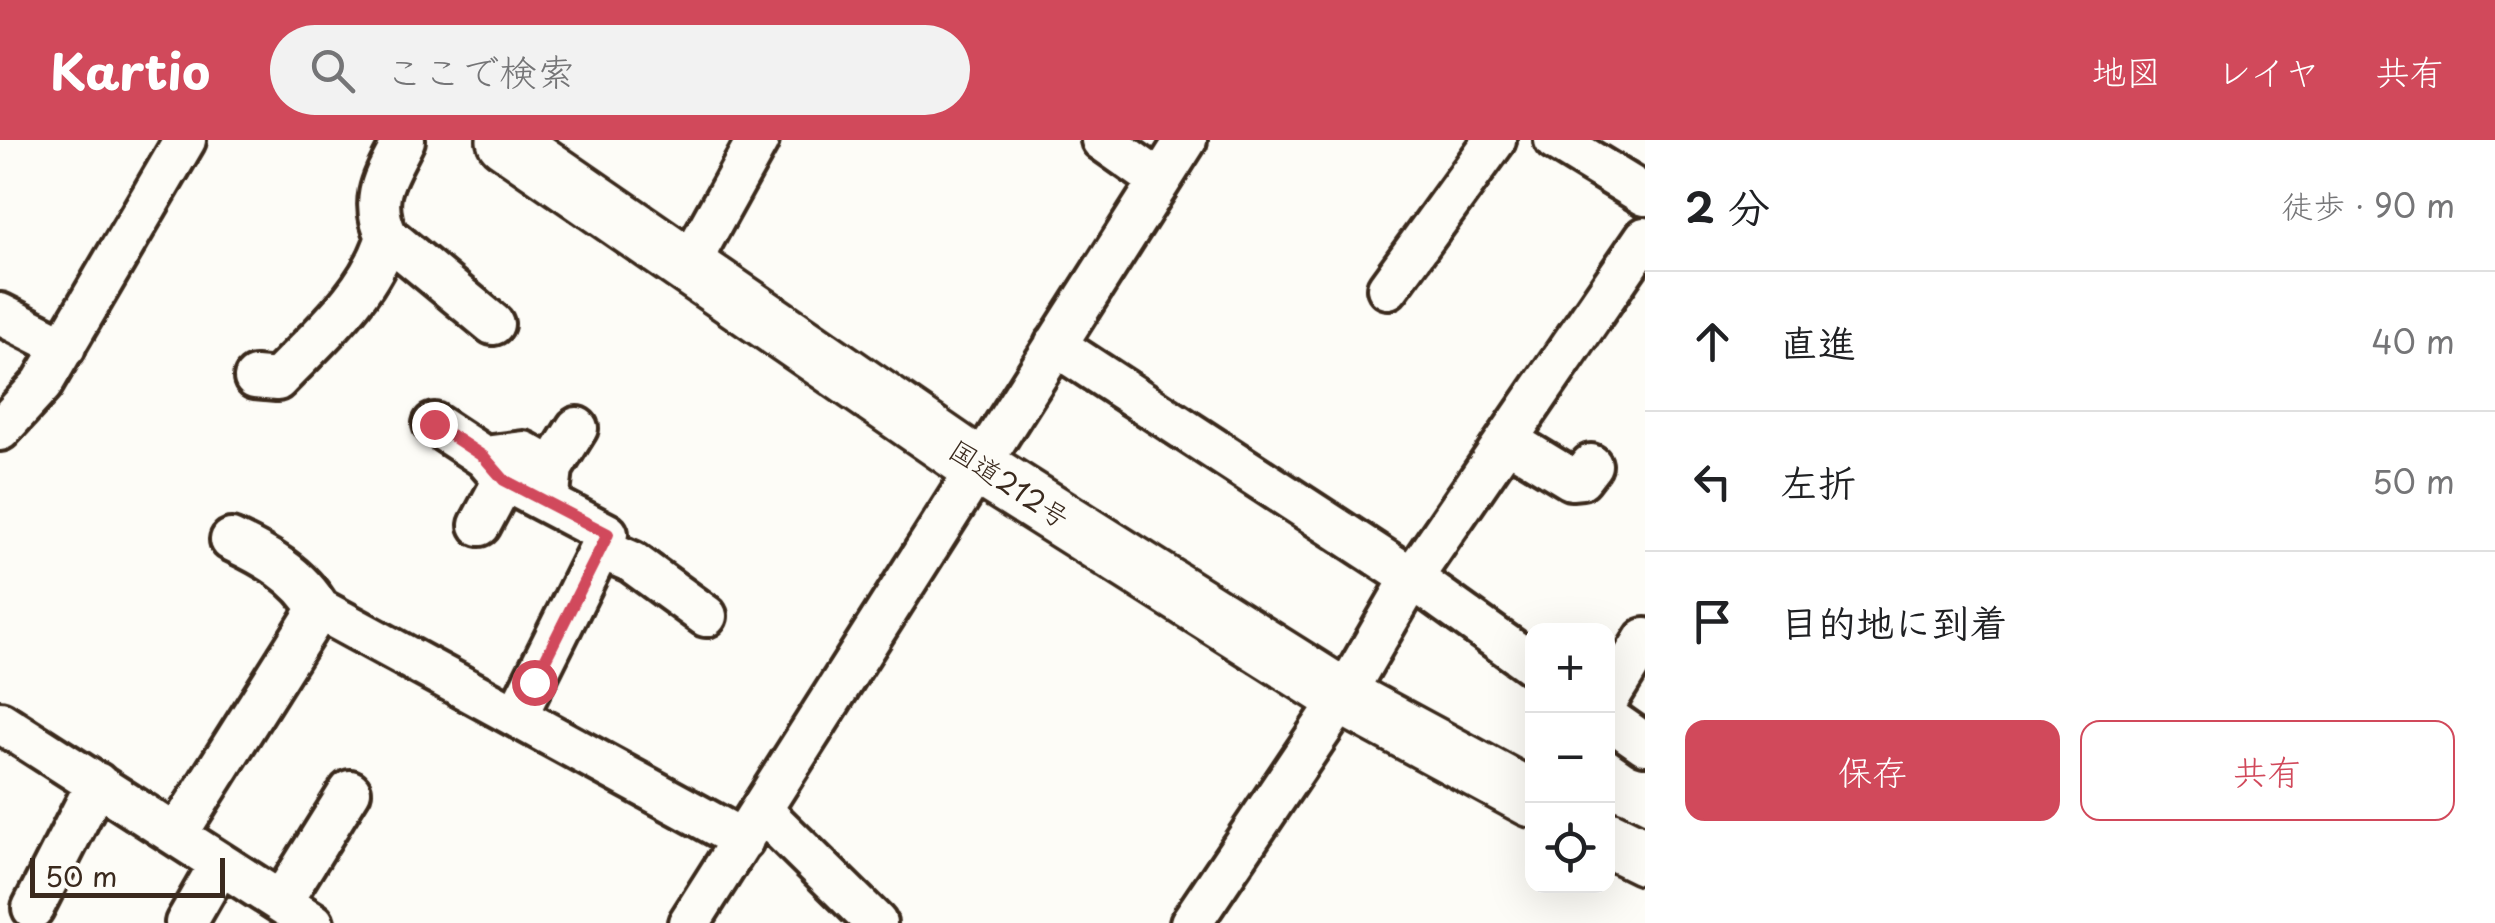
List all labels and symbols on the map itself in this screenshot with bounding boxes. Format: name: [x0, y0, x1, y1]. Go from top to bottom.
route end: [412, 402, 458, 448]
street label: 国道212号: [941, 428, 1079, 538]
route start: [512, 660, 558, 706]
scale bar: [30, 853, 225, 898]

